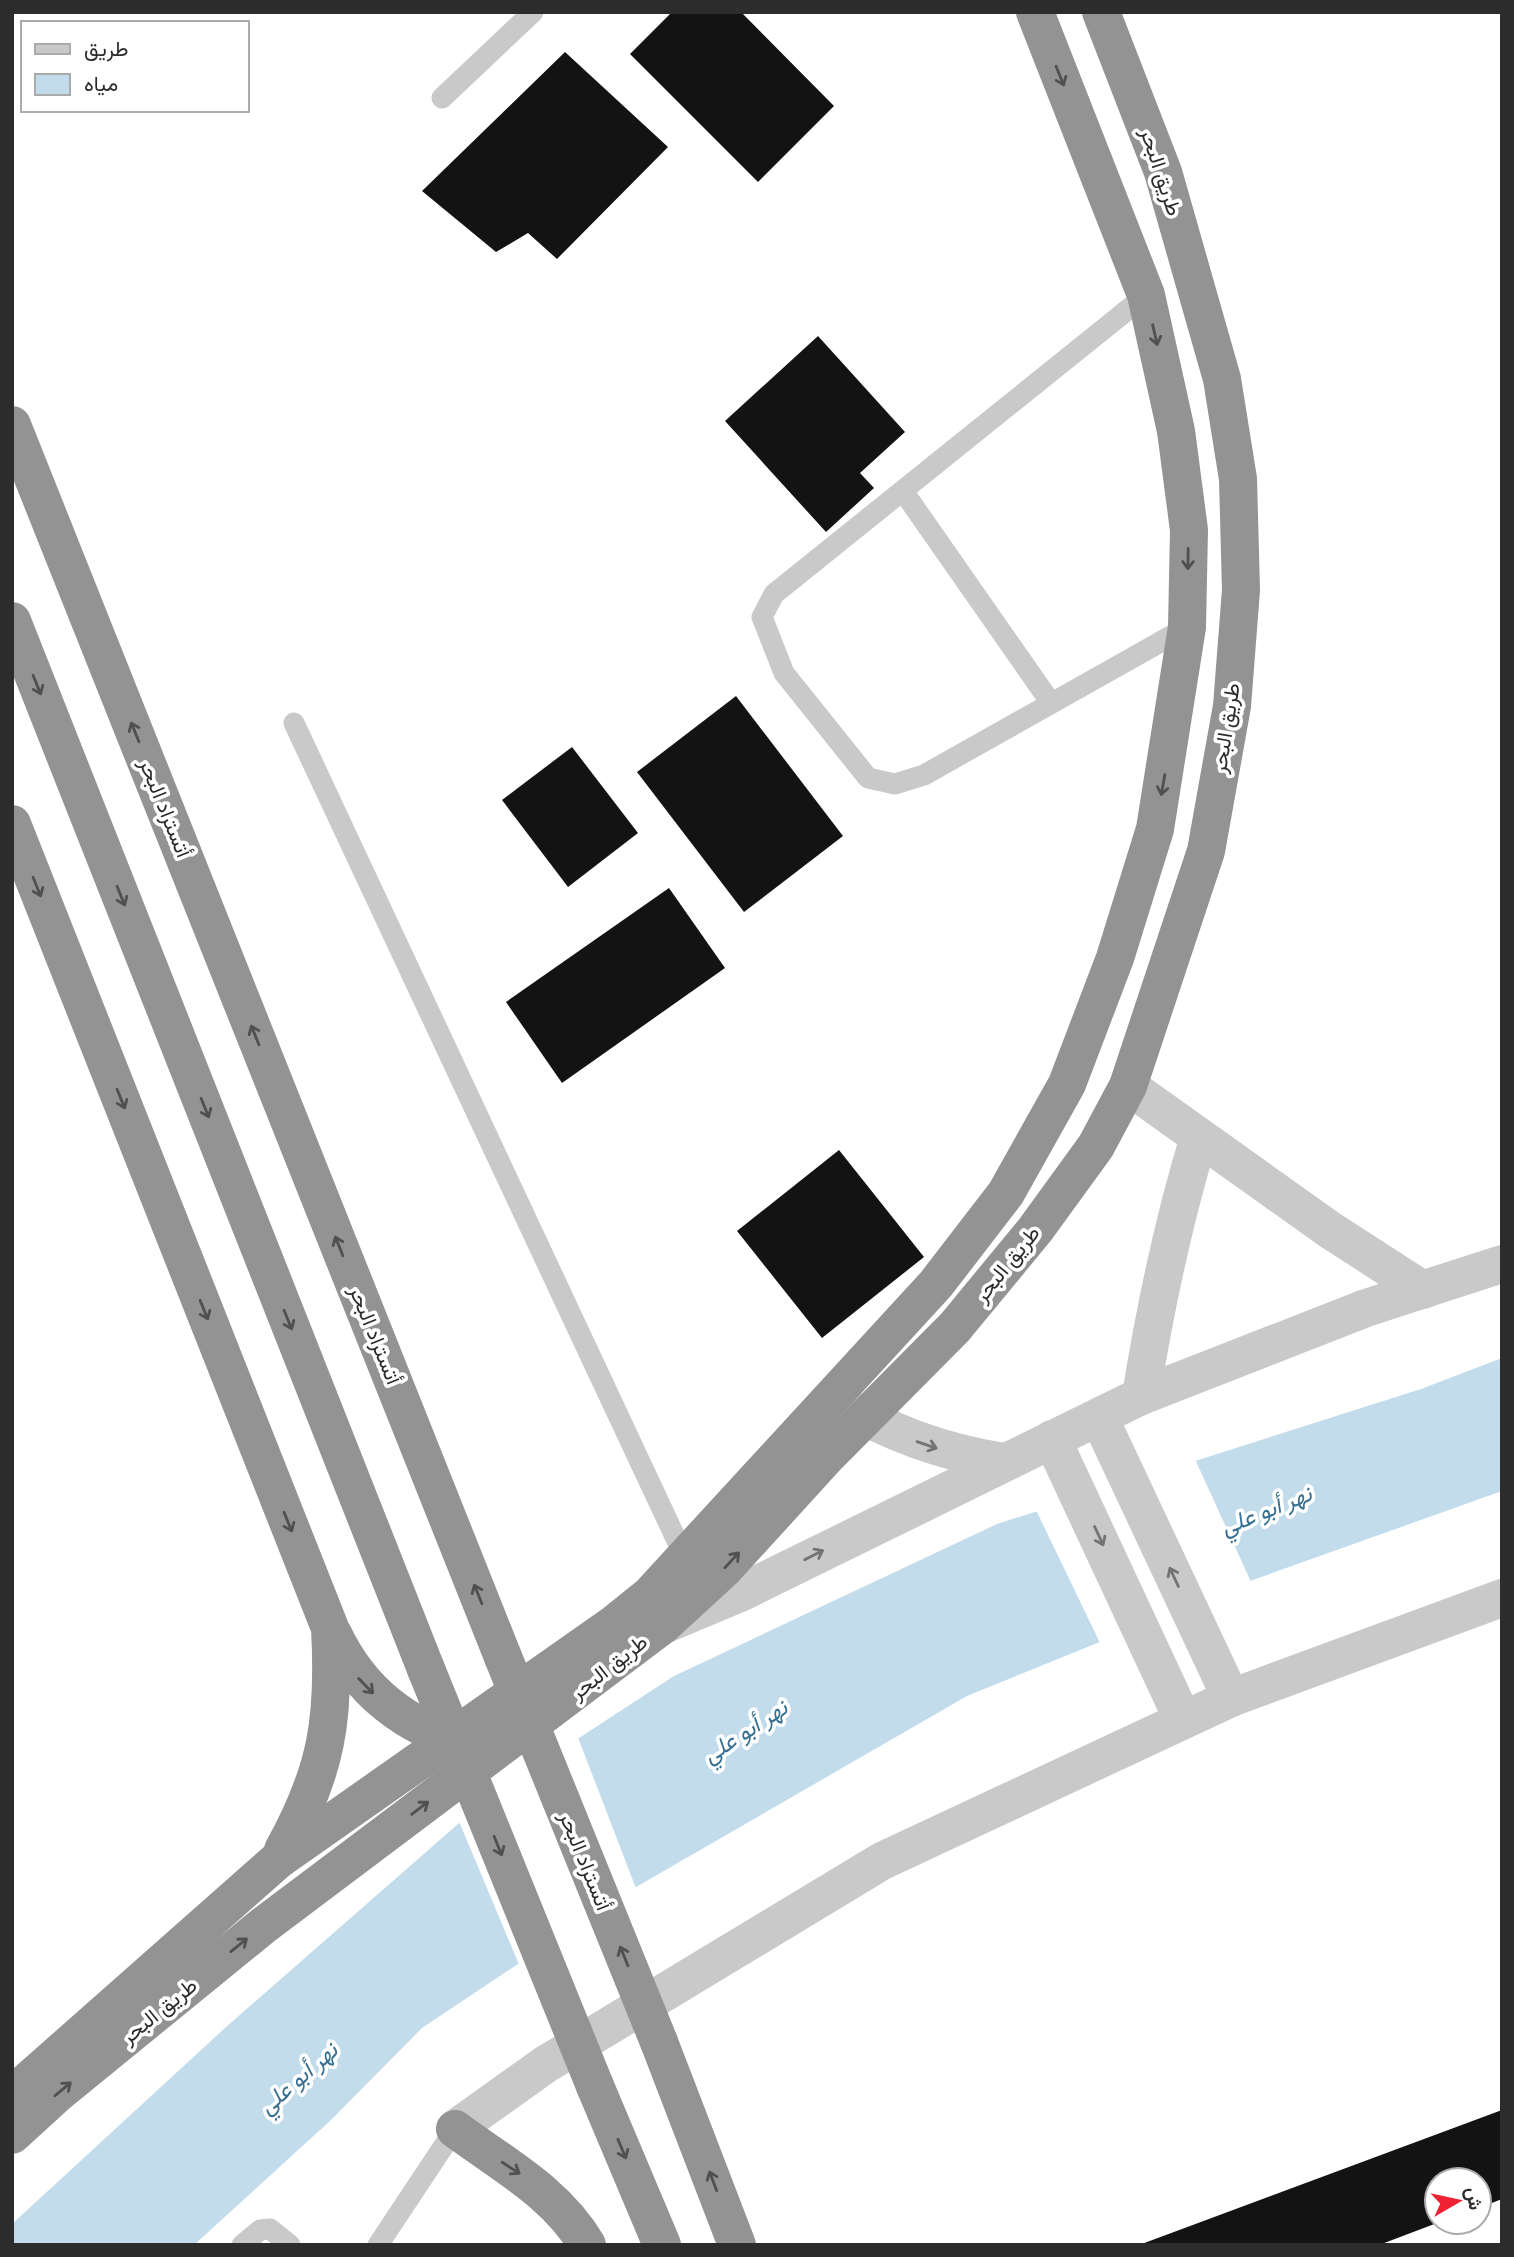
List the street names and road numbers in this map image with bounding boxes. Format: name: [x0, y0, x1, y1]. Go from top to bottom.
street label: طريق البحر: [1134, 124, 1187, 219]
street label: طريق البحر: [1206, 681, 1246, 776]
street label: أتستراد البحر: [133, 754, 197, 861]
street label: طريق البحر: [968, 1221, 1046, 1308]
street label: أتستراد البحر: [343, 1281, 407, 1388]
street label: طريق البحر: [564, 1629, 653, 1706]
street label: أتستراد البحر: [553, 1807, 617, 1914]
street label: طريق البحر: [115, 1972, 202, 2050]

